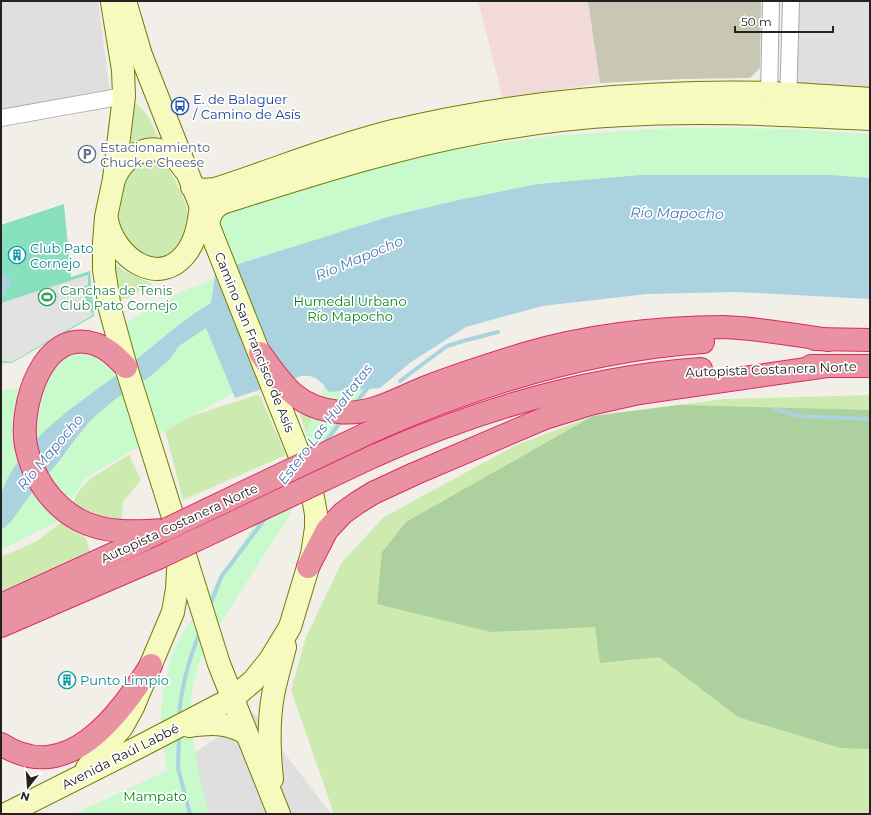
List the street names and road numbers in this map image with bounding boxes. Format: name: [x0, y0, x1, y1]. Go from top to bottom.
street label: Camino San Francisco de Asís: [211, 250, 299, 434]
street label: Autopista Costanera Norte: [685, 358, 857, 380]
street label: Autopista Costanera Norte: [98, 479, 260, 566]
street label: Avenida Raúl Labbé: [59, 719, 181, 792]

